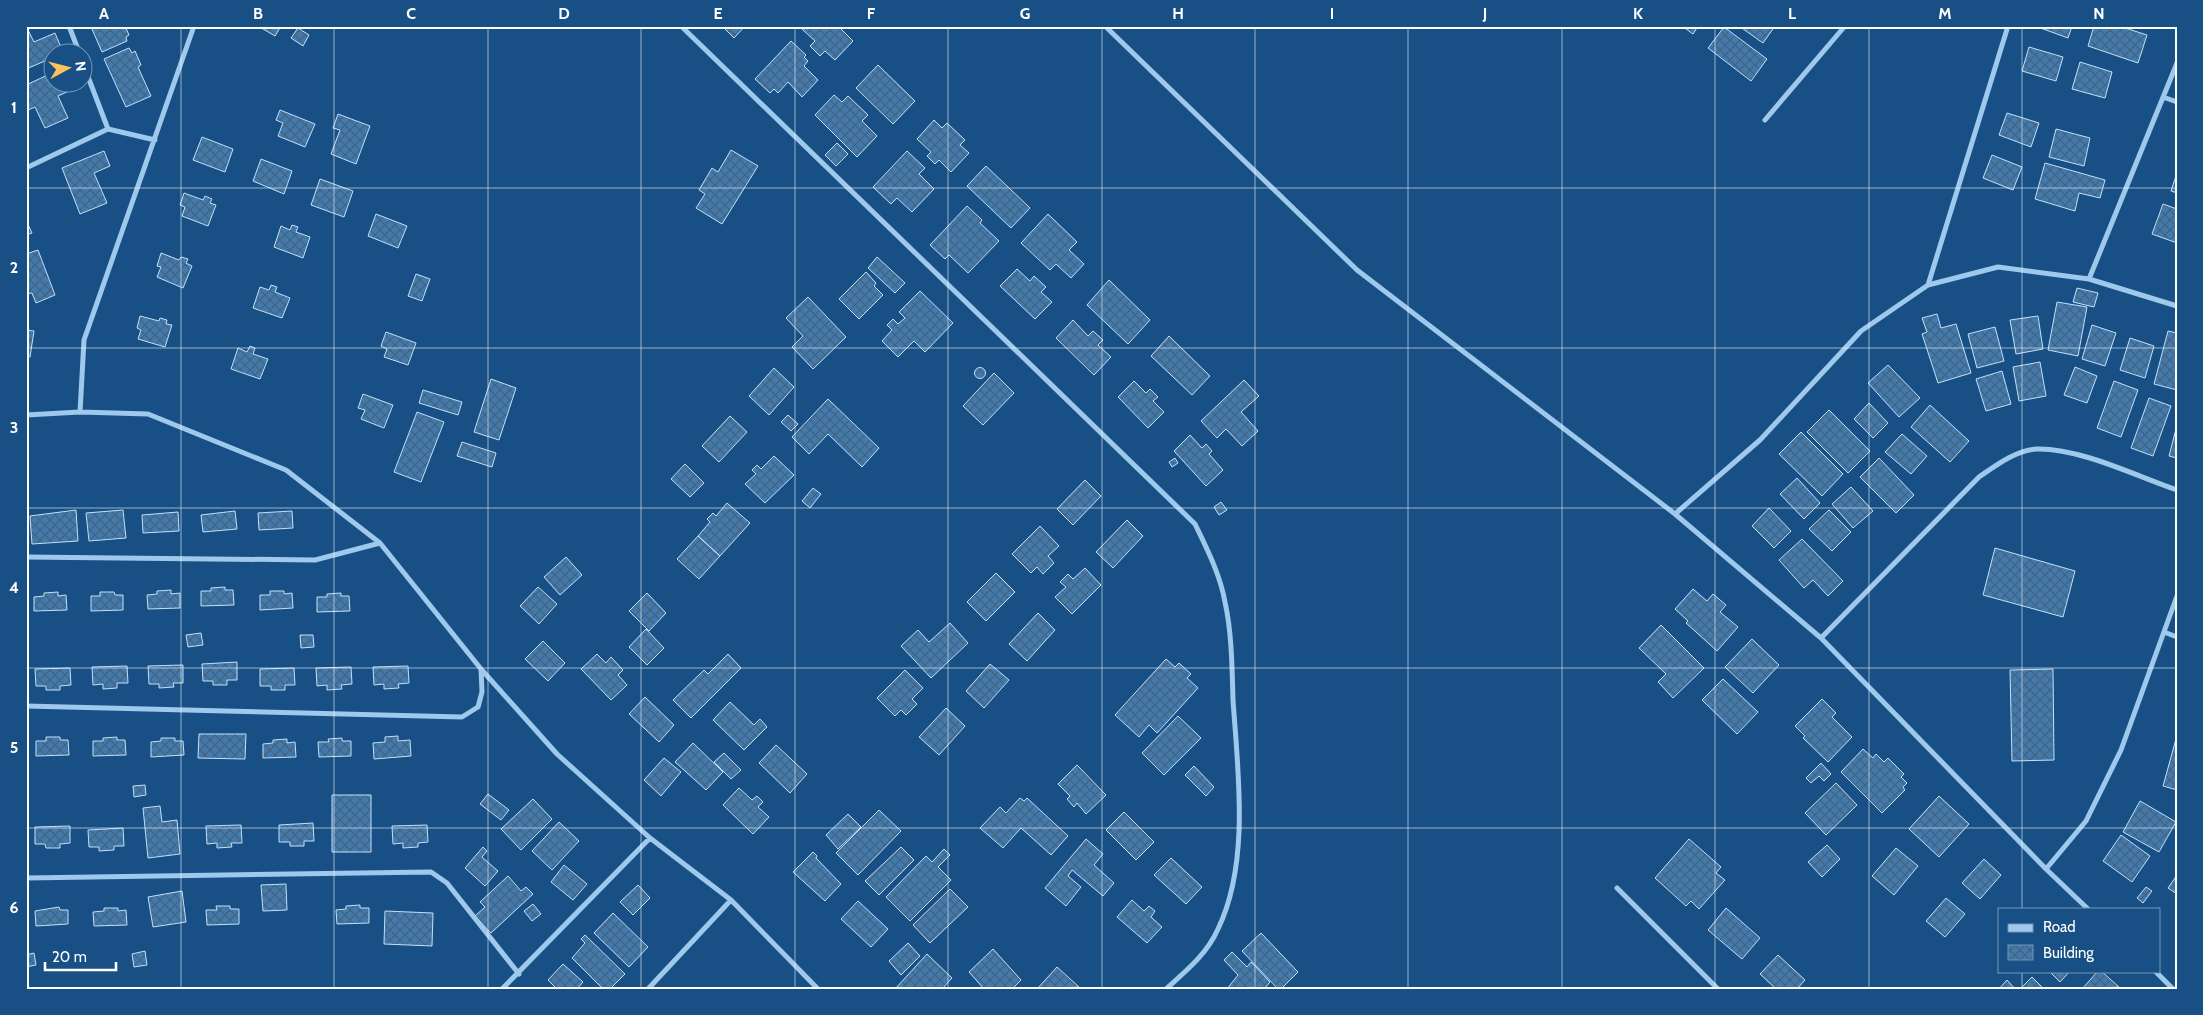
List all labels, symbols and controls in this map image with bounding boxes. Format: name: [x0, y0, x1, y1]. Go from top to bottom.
text: A: [99, 4, 109, 23]
text: B: [253, 4, 263, 23]
text: C: [406, 4, 416, 23]
text: D: [558, 4, 570, 23]
text: E: [713, 4, 723, 23]
text: F: [867, 4, 876, 23]
text: G: [1020, 4, 1030, 23]
text: H: [1172, 4, 1184, 23]
text: I: [1330, 4, 1334, 23]
text: J: [1482, 4, 1487, 23]
text: K: [1633, 4, 1643, 23]
text: L: [1788, 4, 1796, 23]
text: M: [1938, 4, 1952, 23]
text: N: [2093, 4, 2105, 23]
north arrow: [42, 42, 92, 92]
text: N: [71, 60, 90, 72]
text: 1: [11, 98, 17, 117]
text: 2: [10, 258, 18, 277]
text: 3: [10, 418, 18, 437]
text: 4: [9, 578, 19, 597]
text: 5: [10, 738, 18, 757]
text: 6: [10, 898, 19, 917]
legend: [1998, 908, 2160, 972]
text: Road: [2043, 918, 2076, 936]
scale bar: [45, 940, 116, 972]
text: Building: [2043, 944, 2094, 962]
text: 20 m: [52, 948, 87, 966]

